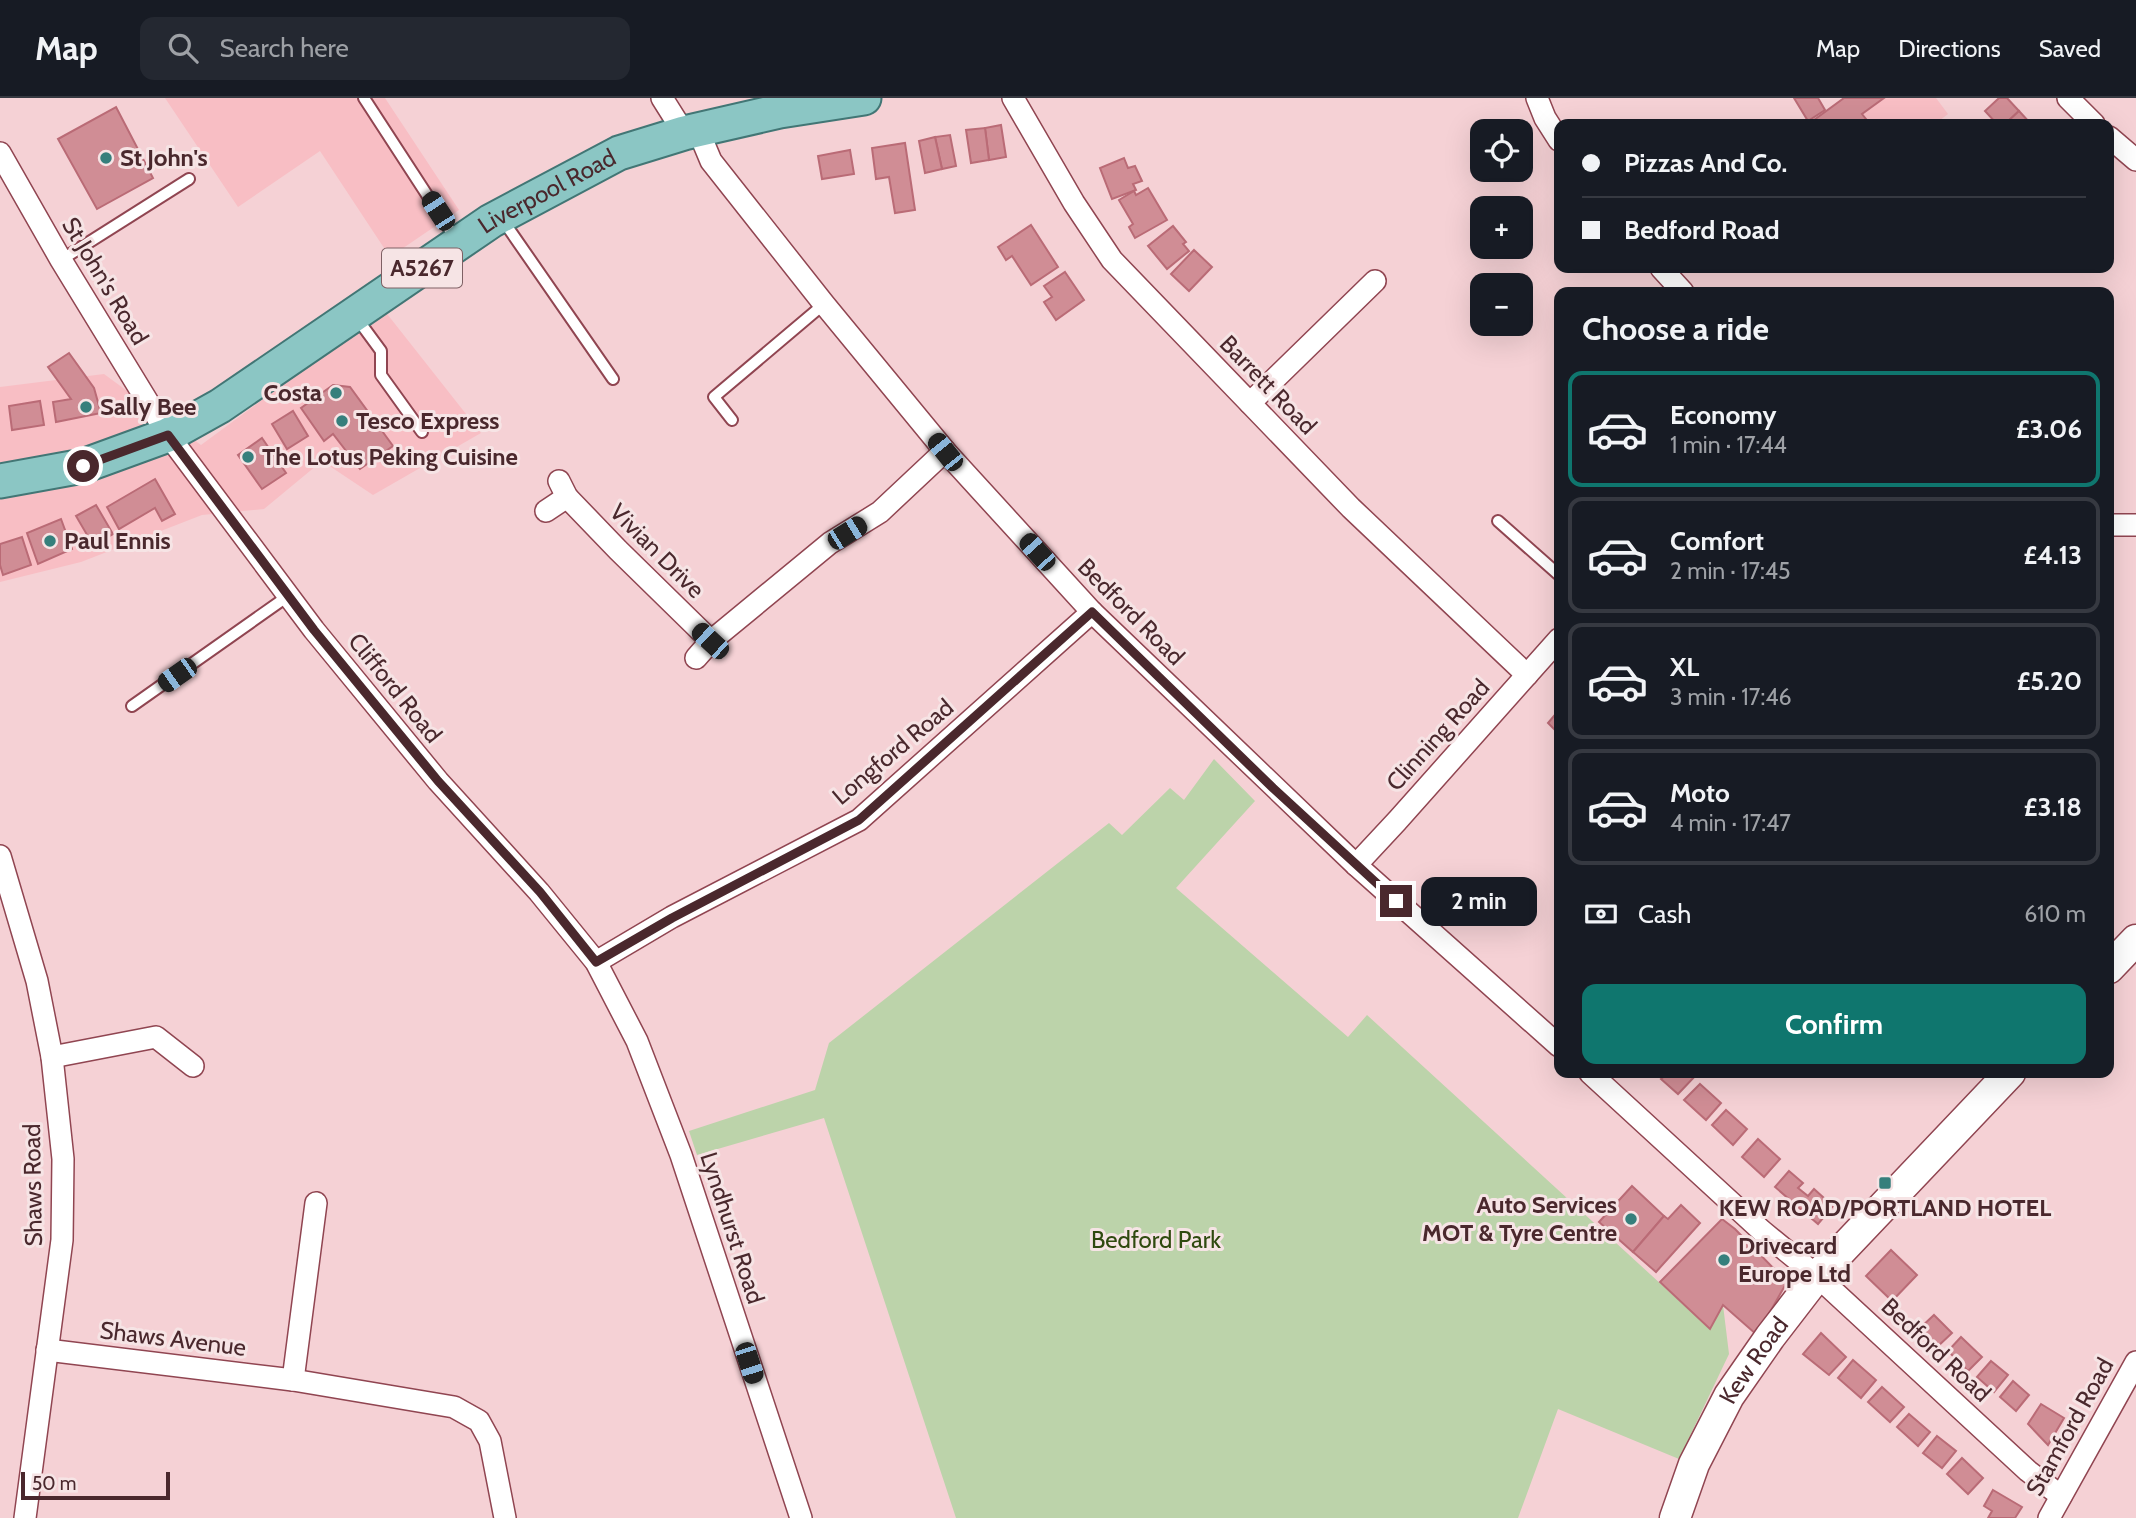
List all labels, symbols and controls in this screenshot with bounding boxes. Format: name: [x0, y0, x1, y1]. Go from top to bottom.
search box: [140, 17, 630, 80]
text: Map: [35, 28, 98, 68]
icon: search: [164, 29, 202, 67]
text: Search here: [220, 32, 349, 64]
text: Map: [1816, 34, 1860, 63]
text: Directions: [1898, 34, 2001, 63]
text: Saved: [2039, 34, 2101, 63]
map controls: [1470, 119, 1533, 336]
button: locate: [1470, 119, 1533, 182]
street label: Liverpool Road: [472, 142, 621, 239]
place label: St John's: [120, 143, 208, 172]
text: Pizzas And Co.: [1624, 147, 1787, 179]
marker: St John's: [98, 150, 114, 166]
car: [418, 188, 459, 234]
button: +: [1470, 196, 1533, 259]
street label: St John's Road: [56, 212, 155, 350]
text: Bedford Road: [1624, 214, 1779, 246]
road number: A5267: [382, 248, 462, 288]
button: −: [1470, 273, 1533, 336]
text: Choose a ride: [1582, 309, 1769, 348]
street label: Barrett Road: [1214, 329, 1323, 440]
place label: Costa: [264, 378, 322, 407]
marker: Costa: [328, 385, 344, 401]
place label: Sally Bee: [100, 392, 196, 421]
icon: car: [1586, 398, 1649, 461]
marker: Sally Bee: [78, 399, 94, 415]
text: Economy: [1670, 399, 1776, 431]
place label: Tesco Express: [356, 406, 499, 435]
marker: Tesco Express: [334, 413, 350, 429]
text: £3.06: [2016, 413, 2082, 445]
car: [924, 429, 967, 475]
text: 1 min · 17:44: [1670, 431, 1787, 459]
place label: The Lotus Peking Cuisine: [262, 442, 518, 471]
marker: The Lotus Peking Cuisine: [240, 449, 256, 465]
route start: [67, 450, 99, 482]
street label: Vivian Drive: [604, 497, 711, 604]
car: [824, 513, 871, 553]
icon: car: [1586, 524, 1649, 587]
text: Comfort: [1670, 525, 1764, 557]
place label: Paul Ennis: [64, 526, 171, 555]
car: [1016, 529, 1059, 575]
marker: Paul Ennis: [42, 533, 58, 549]
text: £4.13: [2023, 539, 2082, 571]
street label: Bedford Road: [1072, 552, 1191, 671]
text: 2 min · 17:45: [1670, 557, 1791, 585]
car: [688, 619, 733, 663]
street label: Clifford Road: [342, 627, 448, 748]
icon: car: [1586, 650, 1649, 713]
text: XL: [1670, 651, 1699, 683]
car: [154, 654, 201, 696]
text: £5.20: [2017, 665, 2082, 697]
street label: Clinning Road: [1380, 673, 1495, 796]
text: 3 min · 17:46: [1670, 683, 1792, 711]
street label: Longford Road: [826, 693, 959, 811]
icon: car: [1586, 776, 1649, 839]
text: Moto: [1670, 777, 1730, 809]
text: £3.18: [2024, 791, 2082, 823]
text: 4 min · 17:47: [1670, 809, 1791, 837]
callout: 2 min: [1420, 876, 1536, 926]
route end: [1380, 885, 1412, 917]
text: 2 min: [1451, 887, 1507, 915]
icon: cash: [1582, 895, 1620, 933]
text: Cash: [1638, 898, 1691, 930]
text: 610 m: [2024, 900, 2086, 928]
button: Confirm: [1582, 984, 2086, 1064]
street label: Shaws Road: [17, 1123, 48, 1247]
street label: Lyndhurst Road: [694, 1148, 771, 1307]
marker: KEW ROAD/PORTLAND HOTEL: [1877, 1175, 1893, 1191]
place label: Auto Services MOT & Tyre Centre: [1422, 1190, 1617, 1247]
place label: KEW ROAD/PORTLAND HOTEL: [1719, 1193, 2051, 1222]
marker: Auto Services MOT & Tyre Centre: [1623, 1211, 1639, 1227]
park label: Bedford Park: [1091, 1225, 1221, 1254]
place label: Drivecard Europe Ltd: [1738, 1231, 1851, 1288]
marker: Drivecard Europe Ltd: [1716, 1252, 1732, 1268]
street label: Bedford Road: [1876, 1292, 1997, 1408]
street label: Kew Road: [1713, 1311, 1794, 1408]
street label: Shaws Avenue: [98, 1315, 248, 1362]
car: [733, 1340, 766, 1386]
street label: Stamford Road: [2020, 1353, 2119, 1501]
scale bar: [21, 1469, 170, 1501]
text: 50 m: [32, 1472, 76, 1495]

